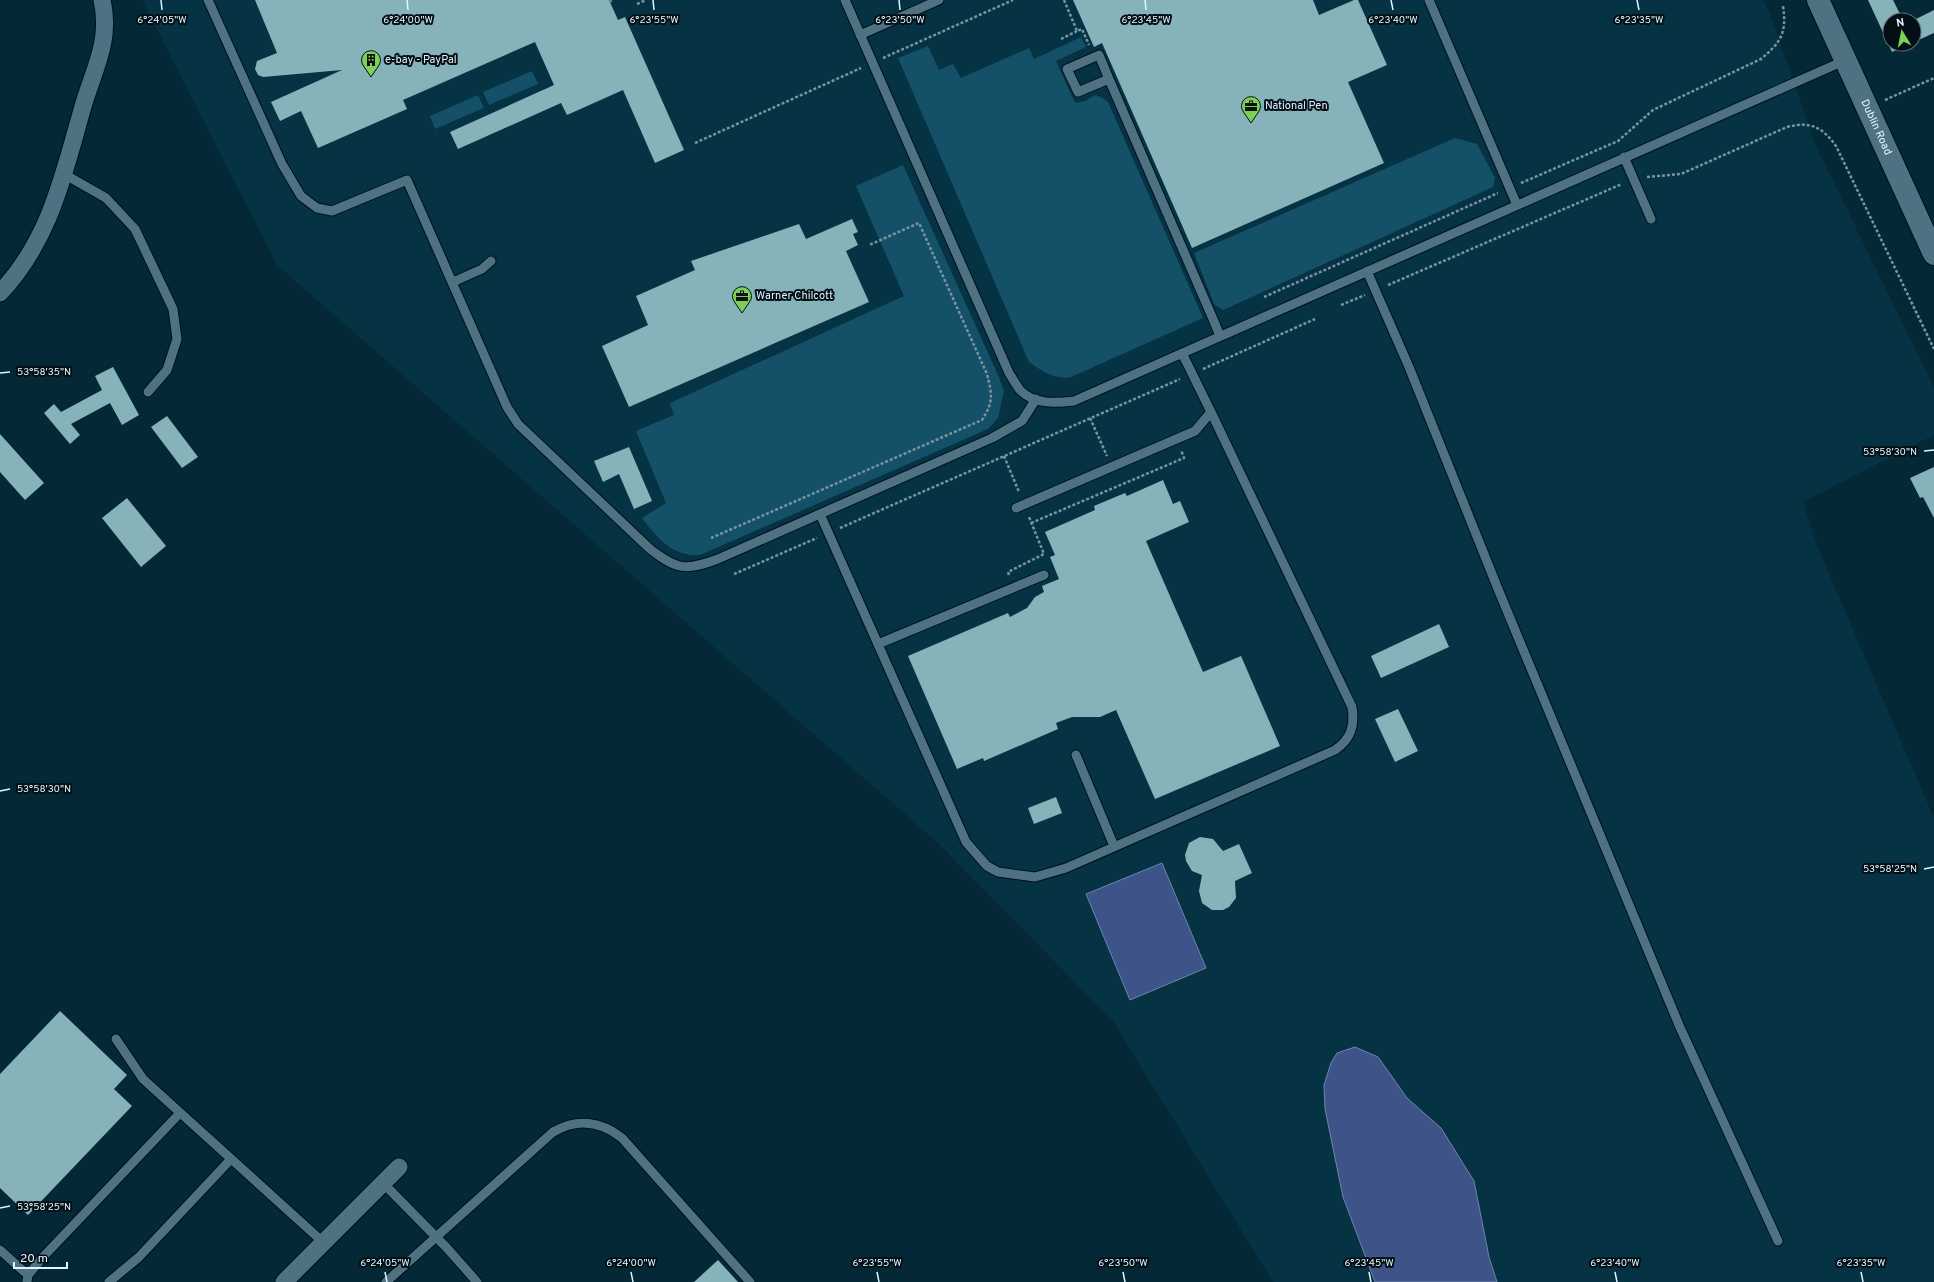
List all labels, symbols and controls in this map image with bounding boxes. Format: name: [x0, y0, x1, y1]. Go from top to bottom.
north arrow: [1882, 12, 1922, 52]
text: 6°24'05"W: [137, 14, 187, 27]
text: 6°24'00"W: [383, 14, 433, 27]
text: 6°23'55"W: [629, 14, 679, 27]
text: 6°23'50"W: [875, 14, 925, 27]
text: 6°23'45"W: [1121, 14, 1171, 27]
text: 6°23'40"W: [1368, 14, 1418, 27]
text: 6°23'35"W: [1614, 14, 1664, 27]
text: N: [1895, 16, 1906, 31]
building icon: e-bay - PayPal: [360, 49, 382, 77]
place label: e-bay - PayPal: [385, 53, 457, 67]
office icon: National Pen: [1240, 95, 1262, 123]
street label: Dublin Road: [1857, 97, 1895, 157]
place label: National Pen: [1265, 99, 1328, 113]
office icon: Warner Chilcott: [731, 285, 753, 313]
place label: Warner Chilcott: [756, 289, 833, 303]
text: 53°58'35"N: [17, 366, 71, 379]
text: 53°58'30"N: [1863, 446, 1917, 459]
text: 53°58'30"N: [17, 783, 71, 796]
text: 53°58'25"N: [1863, 863, 1917, 876]
text: 53°58'25"N: [17, 1201, 71, 1214]
scale bar: [14, 1244, 67, 1270]
text: 20 m: [20, 1251, 48, 1267]
text: 6°24'05"W: [360, 1257, 410, 1270]
text: 6°24'00"W: [606, 1257, 656, 1270]
text: 6°23'55"W: [852, 1257, 902, 1270]
text: 6°23'50"W: [1098, 1257, 1148, 1270]
text: 6°23'45"W: [1344, 1257, 1394, 1270]
text: 6°23'40"W: [1590, 1257, 1640, 1270]
text: 6°23'35"W: [1836, 1257, 1886, 1270]

